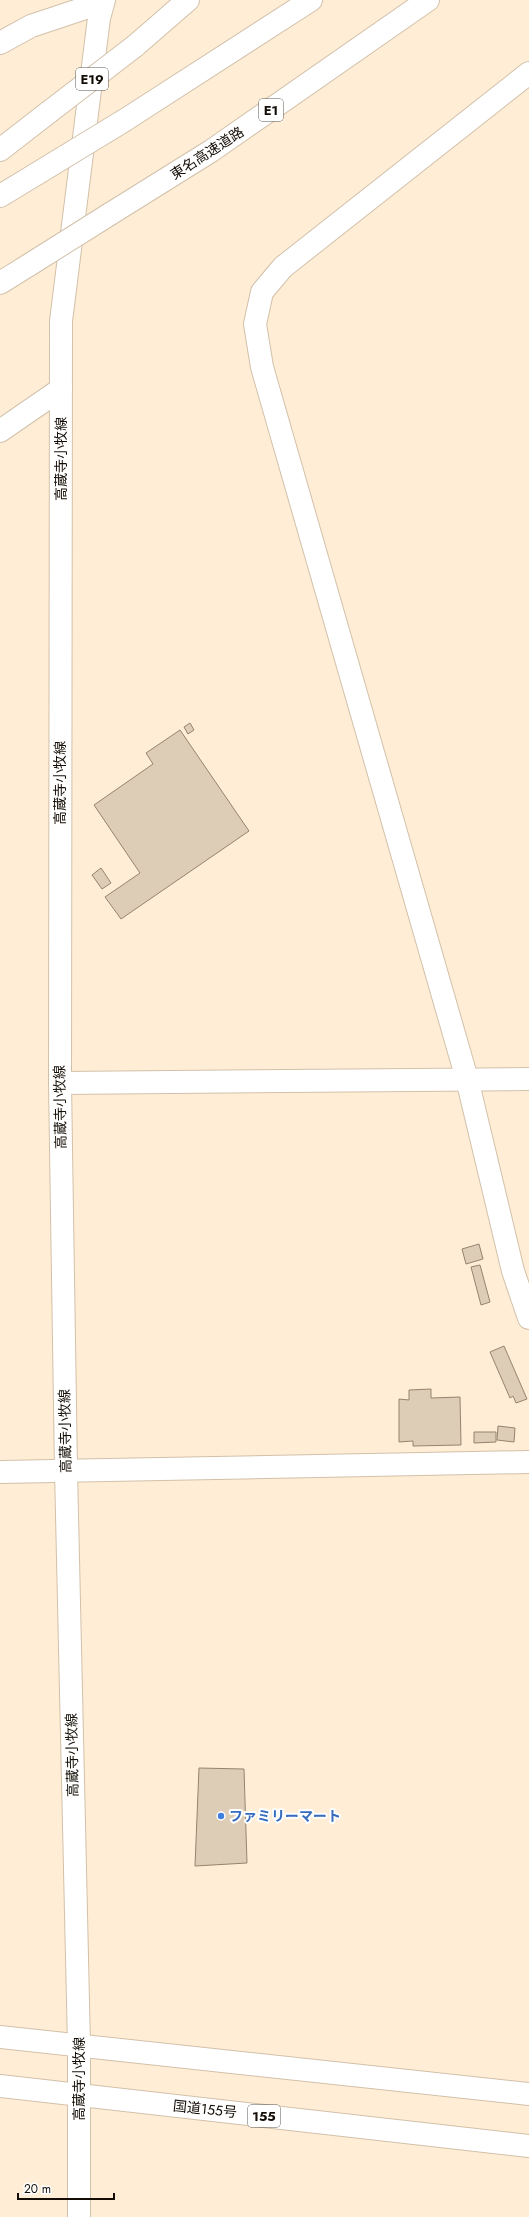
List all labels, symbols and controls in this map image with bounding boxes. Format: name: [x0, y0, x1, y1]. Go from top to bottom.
road number: E19: [76, 68, 108, 90]
road number: E1: [259, 99, 283, 121]
street label: 東名高速道路: [166, 122, 248, 184]
street label: 高蔵寺小牧線: [51, 417, 71, 501]
street label: 高蔵寺小牧線: [50, 741, 70, 825]
street label: 高蔵寺小牧線: [49, 1065, 71, 1149]
street label: 高蔵寺小牧線: [54, 1389, 76, 1473]
street label: 高蔵寺小牧線: [61, 1713, 83, 1797]
place label: ファミリーマート: [229, 1806, 341, 1826]
marker: ファミリーマート: [216, 1811, 226, 1821]
street label: 高蔵寺小牧線: [69, 2037, 89, 2121]
street label: 国道155号: [172, 2096, 238, 2122]
road number: 155: [248, 2105, 280, 2127]
scale bar: [18, 2175, 114, 2201]
text: 20 m: [24, 2180, 51, 2198]

